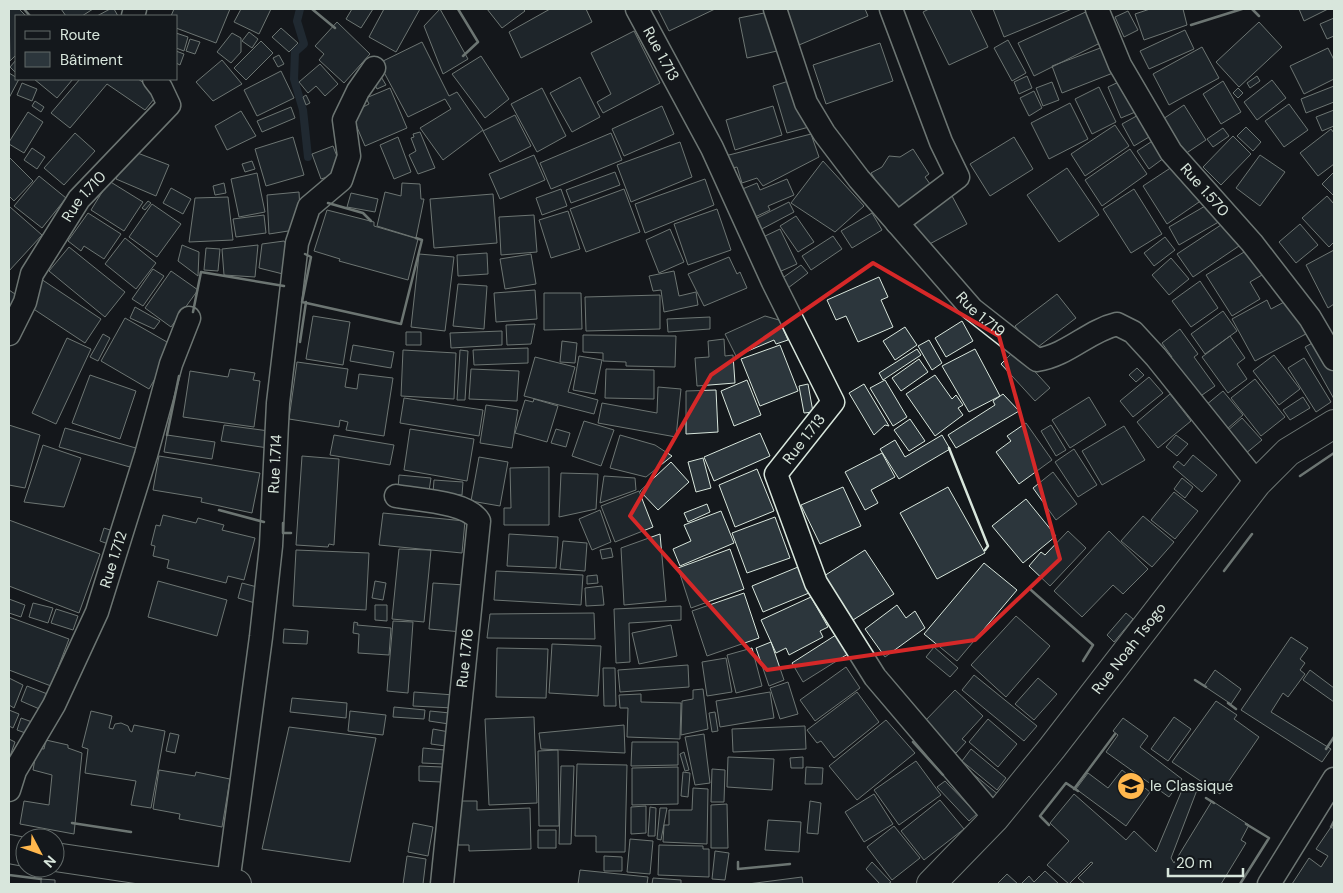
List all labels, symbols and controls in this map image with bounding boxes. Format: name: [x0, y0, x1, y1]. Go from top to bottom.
legend: [15, 15, 178, 80]
street label: Rue 1.713: [638, 23, 684, 85]
text: Route: [60, 25, 100, 45]
text: Bâtiment: [60, 50, 123, 70]
street label: Rue 1.570: [1176, 159, 1234, 221]
street label: Rue 1.710: [57, 167, 110, 226]
street label: Rue 1.719: [951, 288, 1009, 341]
street label: Rue 1.713: [778, 410, 830, 468]
street label: Rue 1.714: [264, 434, 286, 494]
street label: Rue 1.712: [95, 529, 132, 591]
street label: Rue Noah Tsogo: [1087, 599, 1171, 698]
street label: Rue 1.716: [452, 627, 478, 689]
school or university icon: le Classique: [1116, 771, 1146, 801]
place label: le Classique: [1150, 776, 1233, 796]
north arrow: [15, 828, 65, 878]
scale bar: [1168, 846, 1243, 878]
text: N: [40, 852, 60, 871]
text: 20 m: [1176, 853, 1212, 873]

